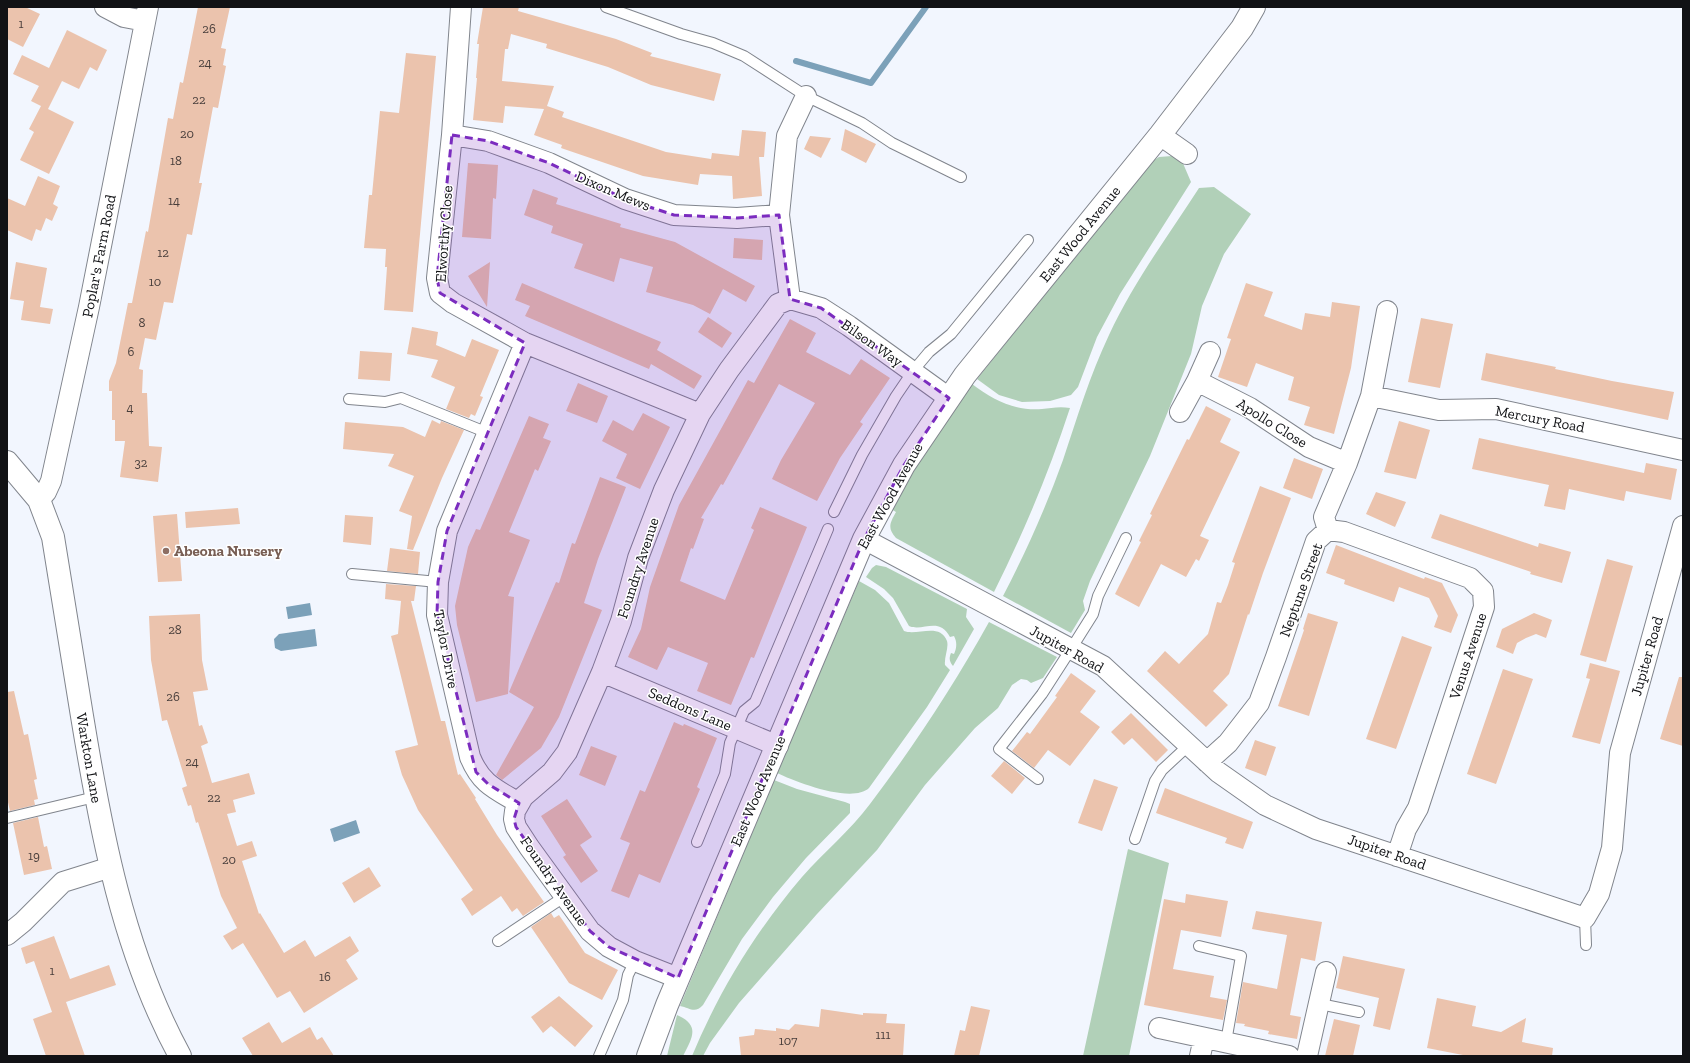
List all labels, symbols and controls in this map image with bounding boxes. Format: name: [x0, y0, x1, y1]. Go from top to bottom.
house number: 1: [18, 16, 24, 31]
house number: 26: [202, 21, 216, 36]
house number: 24: [198, 55, 212, 70]
house number: 22: [192, 92, 206, 107]
house number: 20: [180, 126, 194, 141]
house number: 18: [170, 153, 182, 168]
street label: Dixon Mews: [573, 167, 653, 215]
street label: East Wood Avenue: [1036, 182, 1124, 286]
street label: Elworthy Close: [432, 185, 456, 283]
street label: Poplar's Farm Road: [78, 192, 120, 319]
house number: 14: [168, 193, 180, 208]
house number: 12: [157, 245, 169, 260]
house number: 10: [149, 274, 161, 289]
house number: 8: [139, 315, 146, 330]
street label: Bilson Way: [838, 315, 907, 371]
house number: 6: [128, 344, 135, 359]
street label: Apollo Close: [1233, 394, 1311, 452]
house number: 4: [126, 400, 134, 415]
street label: Mercury Road: [1494, 401, 1587, 437]
street label: East Wood Avenue: [853, 440, 927, 552]
house number: 32: [134, 455, 148, 470]
street label: Foundry Avenue: [613, 515, 663, 621]
street label: Neptune Street: [1276, 540, 1326, 639]
place label: Abeona Nursery: [174, 542, 282, 560]
marker: Abeona Nursery: [161, 546, 171, 556]
street label: Taylor Drive: [430, 608, 462, 690]
street label: Venus Avenue: [1445, 610, 1490, 702]
street label: Jupiter Road: [1627, 614, 1667, 698]
street label: Jupiter Road: [1027, 621, 1108, 677]
house number: 28: [168, 622, 182, 637]
street label: Seddons Lane: [646, 683, 734, 735]
house number: 26: [166, 689, 180, 704]
street label: Warkton Lane: [72, 712, 106, 804]
street label: East Wood Avenue: [727, 733, 789, 849]
house number: 24: [185, 754, 199, 769]
house number: 22: [207, 790, 221, 805]
street label: Jupiter Road: [1345, 830, 1429, 874]
street label: Foundry Avenue: [516, 833, 592, 929]
house number: 19: [28, 848, 40, 863]
house number: 20: [222, 852, 236, 867]
house number: 1: [49, 963, 55, 978]
house number: 16: [319, 969, 331, 984]
house number: 111: [875, 1027, 891, 1042]
house number: 107: [779, 1033, 797, 1048]

